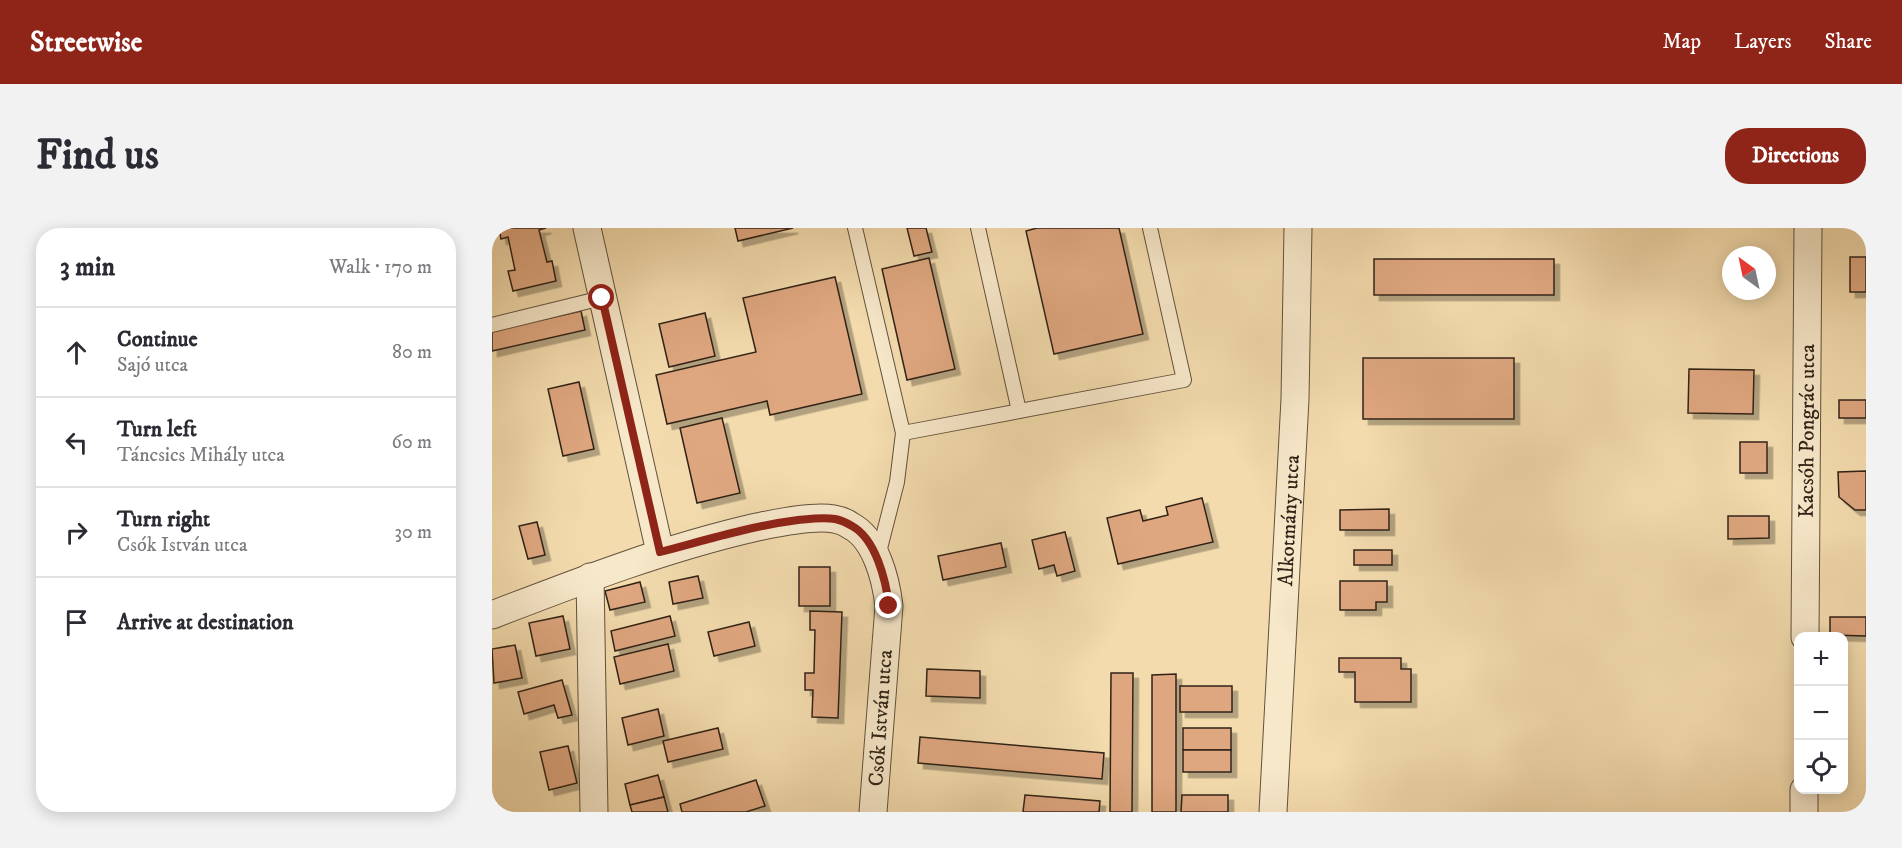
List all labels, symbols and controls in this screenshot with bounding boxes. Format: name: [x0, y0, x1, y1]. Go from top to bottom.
text: Streetwise: [30, 25, 142, 60]
text: Map: [1662, 29, 1701, 55]
text: Layers: [1734, 29, 1792, 55]
text: Share: [1825, 29, 1872, 55]
button: Directions: [1725, 128, 1866, 184]
text: Find us: [36, 130, 159, 182]
north arrow: [1722, 246, 1776, 300]
text: 3 min: [60, 251, 115, 284]
text: Walk · 170 m: [329, 255, 432, 280]
route start: [588, 284, 614, 310]
text: Continue: [117, 326, 198, 353]
icon: ahead: [60, 336, 93, 369]
text: 80 m: [392, 340, 432, 365]
street label: Kacsóh Pongrác utca: [1794, 344, 1821, 518]
text: Sajó utca: [117, 353, 188, 378]
text: Turn left: [117, 416, 197, 443]
icon: left: [60, 426, 93, 459]
text: 60 m: [392, 430, 432, 455]
text: Táncsics Mihály utca: [117, 443, 285, 468]
street label: Alkotmány utca: [1273, 454, 1306, 587]
text: Turn right: [117, 506, 210, 533]
icon: right: [60, 516, 93, 549]
text: 30 m: [394, 520, 432, 545]
text: Csók István utca: [117, 533, 247, 558]
route end: [875, 592, 901, 618]
icon: arrive: [60, 606, 93, 639]
text: Arrive at destination: [117, 609, 294, 636]
map controls: [1794, 632, 1848, 794]
button: +: [1794, 632, 1848, 686]
street label: Csók István utca: [863, 649, 899, 787]
button: −: [1794, 686, 1848, 740]
button: locate: [1794, 740, 1848, 794]

